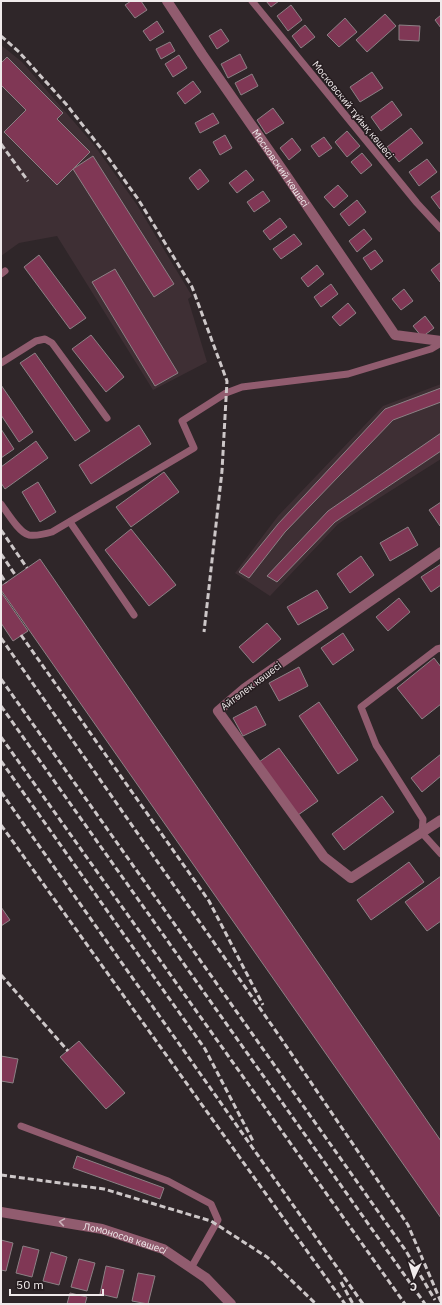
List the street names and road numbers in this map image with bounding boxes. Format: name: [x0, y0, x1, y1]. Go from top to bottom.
street label: Московский тұйық көшесі: [309, 58, 397, 162]
street label: Московский көшесі: [249, 126, 312, 209]
street label: Айгөлек көшесі: [218, 659, 284, 713]
street label: Ломоносов көшесі: [82, 1219, 170, 1257]

